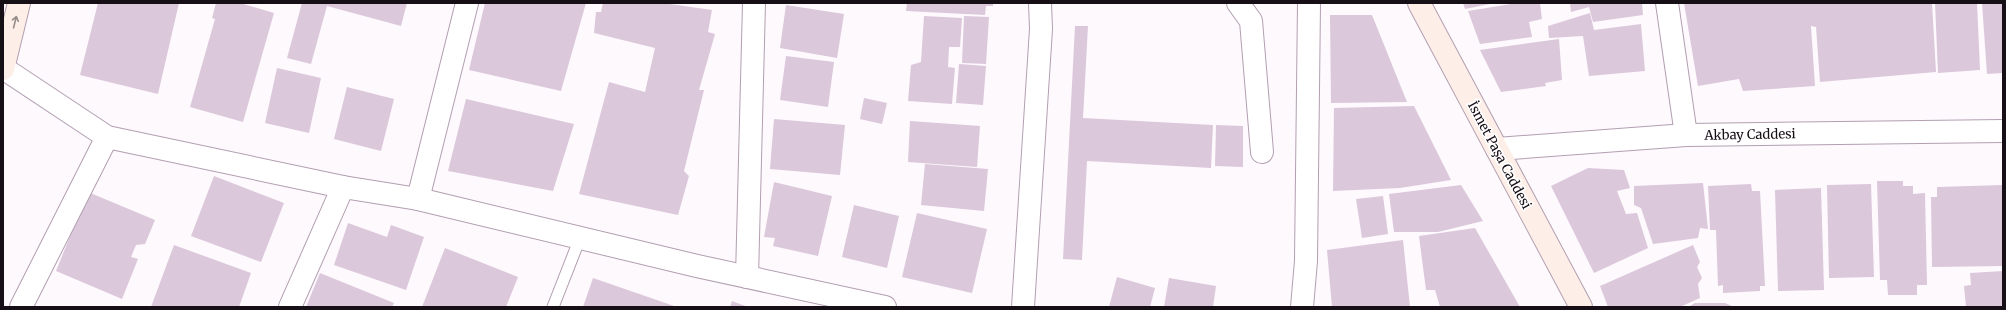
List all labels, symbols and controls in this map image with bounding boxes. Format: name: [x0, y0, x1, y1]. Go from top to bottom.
one-way arrow: [11, 16, 19, 29]
street label: İsmet Paşa Caddesi: [1464, 99, 1535, 212]
street label: Akbay Caddesi: [1703, 125, 1796, 144]

